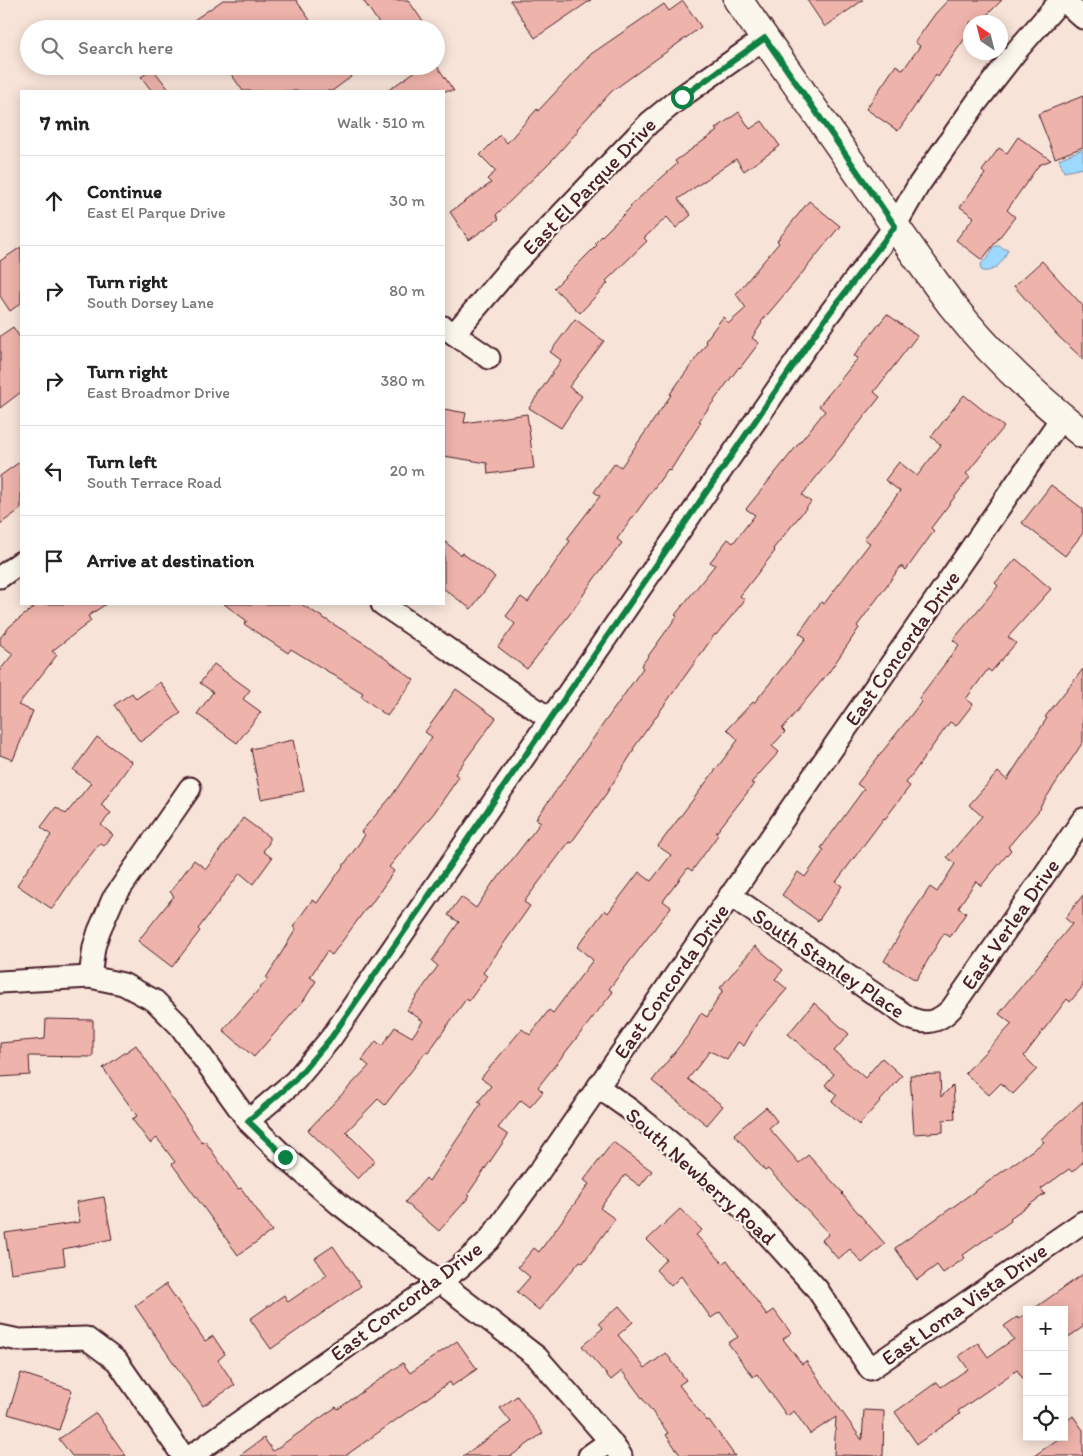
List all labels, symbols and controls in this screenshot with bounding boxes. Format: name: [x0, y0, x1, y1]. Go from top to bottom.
north arrow: [963, 15, 1008, 60]
search box: [20, 20, 445, 75]
icon: search: [38, 34, 66, 62]
text: Search here: [78, 36, 173, 59]
route start: [671, 86, 694, 109]
text: 7 min: [40, 110, 89, 135]
street label: East El Parque Drive: [517, 112, 661, 260]
text: Walk · 510 m: [337, 113, 425, 132]
text: Continue: [87, 180, 162, 203]
icon: ahead: [40, 187, 68, 215]
text: 30 m: [389, 191, 425, 210]
text: East El Parque Drive: [87, 203, 226, 222]
text: Turn right: [87, 270, 168, 293]
icon: right: [40, 277, 68, 305]
text: 80 m: [389, 281, 425, 300]
text: South Dorsey Lane: [87, 293, 214, 312]
text: Turn right: [87, 360, 168, 383]
icon: right: [40, 367, 68, 395]
text: 380 m: [381, 371, 425, 390]
text: East Broadmor Drive: [87, 383, 230, 402]
text: Turn left: [87, 450, 157, 473]
icon: left: [40, 457, 68, 485]
text: 20 m: [390, 461, 425, 480]
text: South Terrace Road: [87, 473, 222, 492]
icon: arrive: [40, 547, 68, 575]
text: Arrive at destination: [87, 549, 254, 572]
street label: East Concorda Drive: [839, 566, 965, 730]
street label: East Verlea Drive: [956, 854, 1064, 994]
street label: East Concorda Drive: [608, 899, 734, 1063]
street label: South Stanley Place: [748, 903, 910, 1023]
street label: South Newberry Road: [621, 1102, 781, 1250]
route end: [274, 1146, 297, 1169]
street label: East Concorda Drive: [325, 1236, 487, 1366]
street label: East Loma Vista Drive: [876, 1237, 1052, 1371]
map controls: [1023, 1306, 1068, 1441]
button: +: [1023, 1306, 1068, 1351]
button: −: [1023, 1351, 1068, 1396]
button: locate: [1023, 1396, 1068, 1441]

